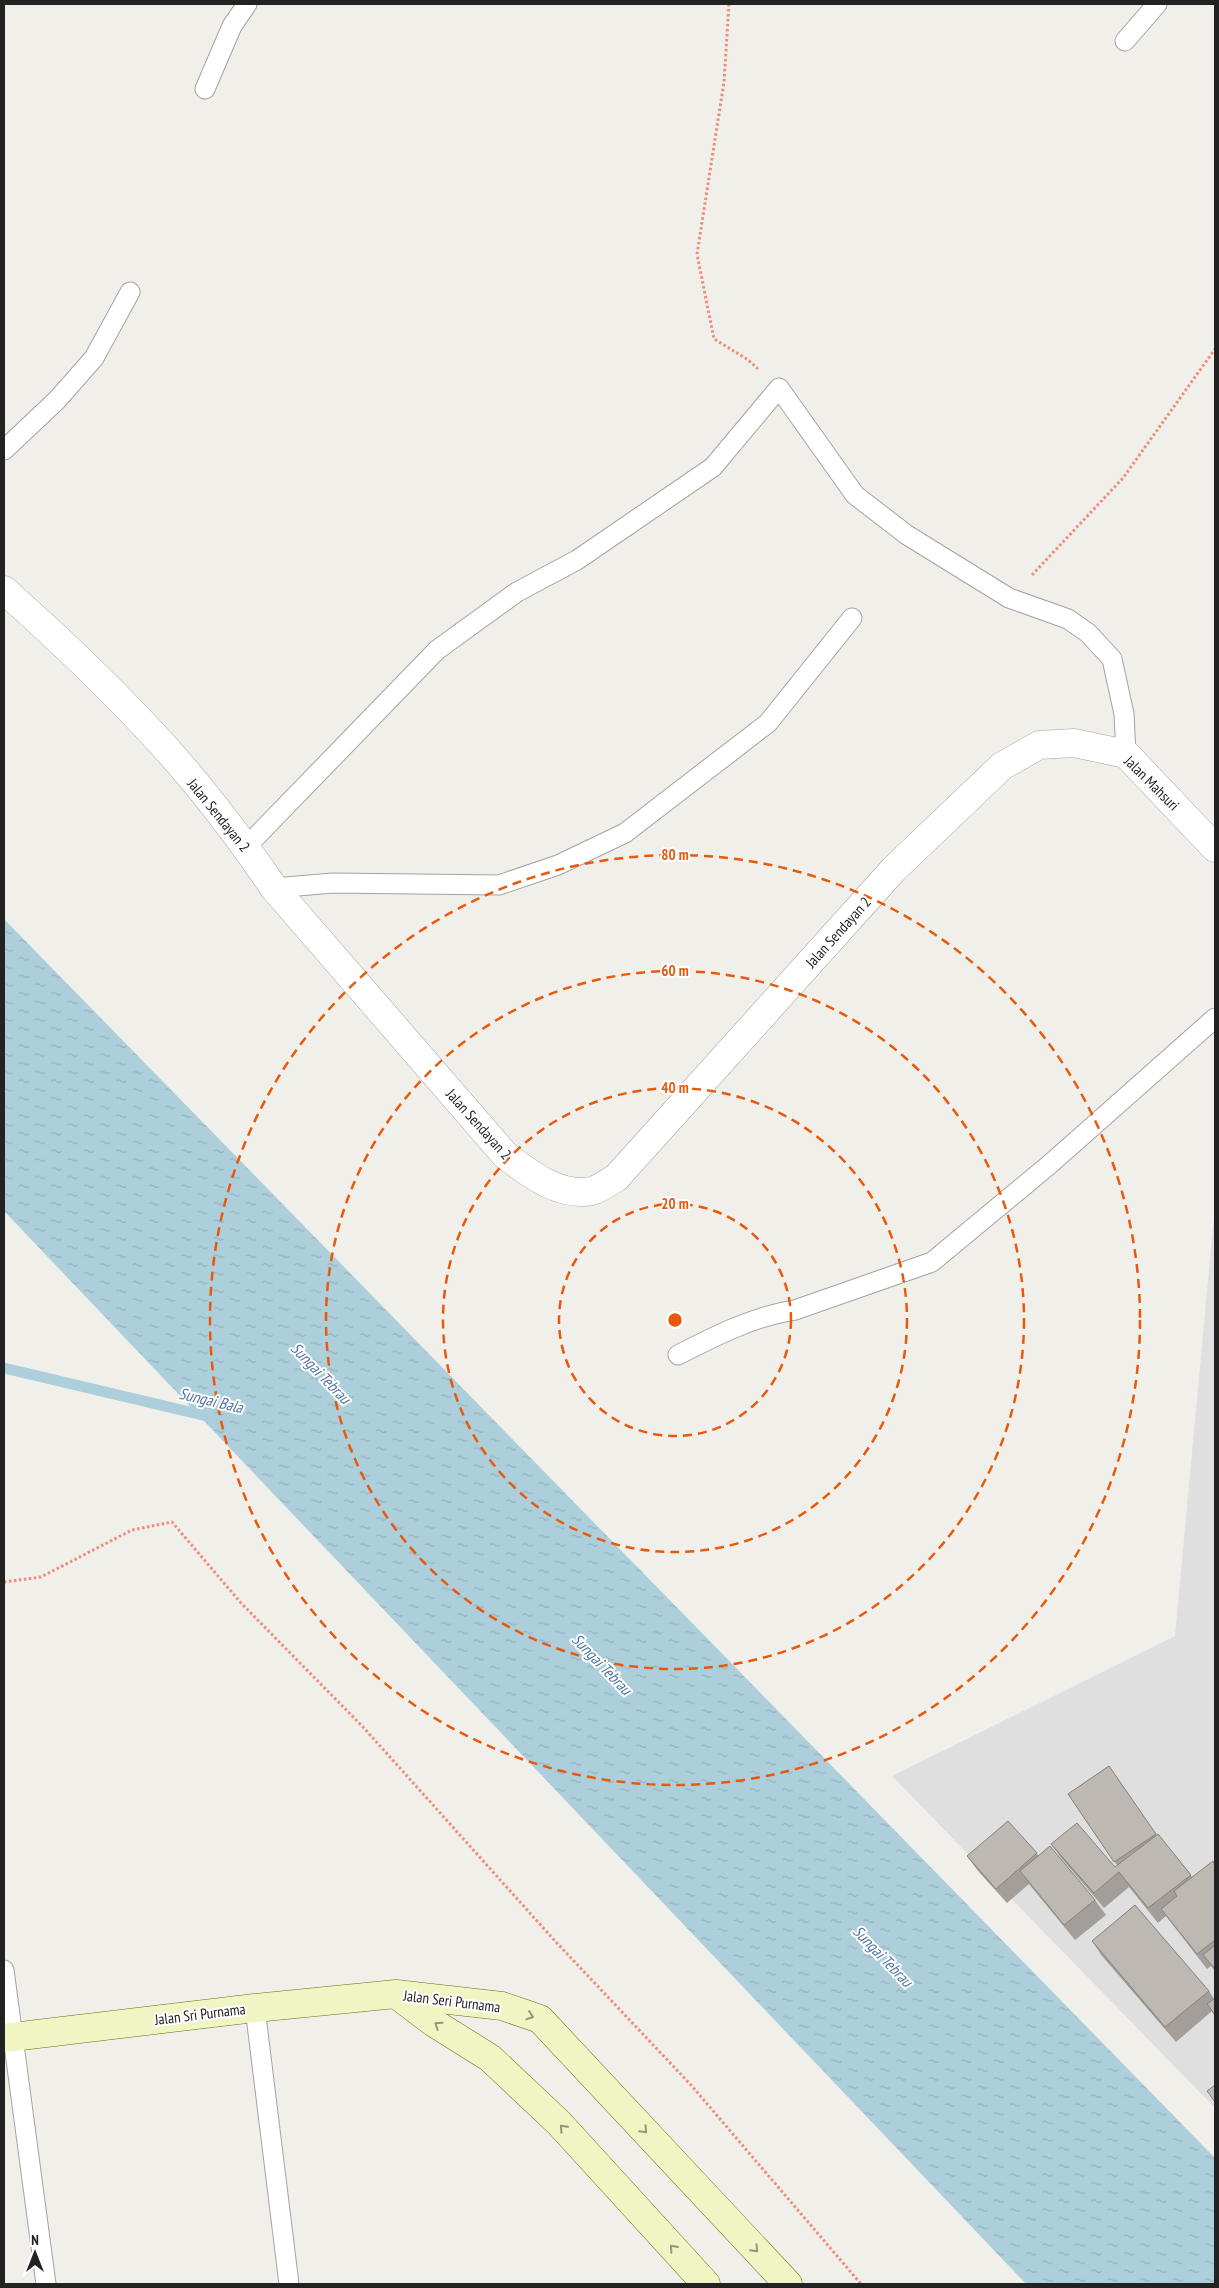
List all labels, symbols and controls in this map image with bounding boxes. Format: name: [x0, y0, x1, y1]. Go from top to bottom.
street label: Jalan Mahsuri: [1120, 751, 1183, 814]
street label: Jalan Sendayan 2: [183, 774, 254, 855]
text: 80 m: [661, 845, 689, 864]
street label: Jalan Sendayan 2: [801, 893, 875, 972]
text: 60 m: [661, 961, 689, 980]
text: 40 m: [661, 1078, 689, 1097]
street label: Jalan Sendayan 2: [442, 1084, 516, 1163]
text: 20 m: [661, 1194, 689, 1213]
centre of rings: [666, 1311, 684, 1329]
water label: Sungai Tebrau: [287, 1338, 356, 1409]
water label: Sungai Bala: [177, 1383, 246, 1417]
water label: Sungai Tebrau: [568, 1629, 637, 1700]
water label: Sungai Tebrau: [849, 1921, 918, 1992]
street label: Jalan Seri Purnama: [402, 1986, 501, 2016]
street label: Jalan Sri Purnama: [153, 1999, 246, 2029]
one-way arrow: [526, 2010, 534, 2020]
one-way arrow: [435, 2022, 444, 2031]
one-way arrow: [638, 2124, 647, 2133]
one-way arrow: [560, 2125, 569, 2134]
north arrow: [10, 2228, 60, 2278]
text: N: [31, 2231, 39, 2249]
one-way arrow: [749, 2243, 758, 2252]
one-way arrow: [670, 2245, 679, 2254]

